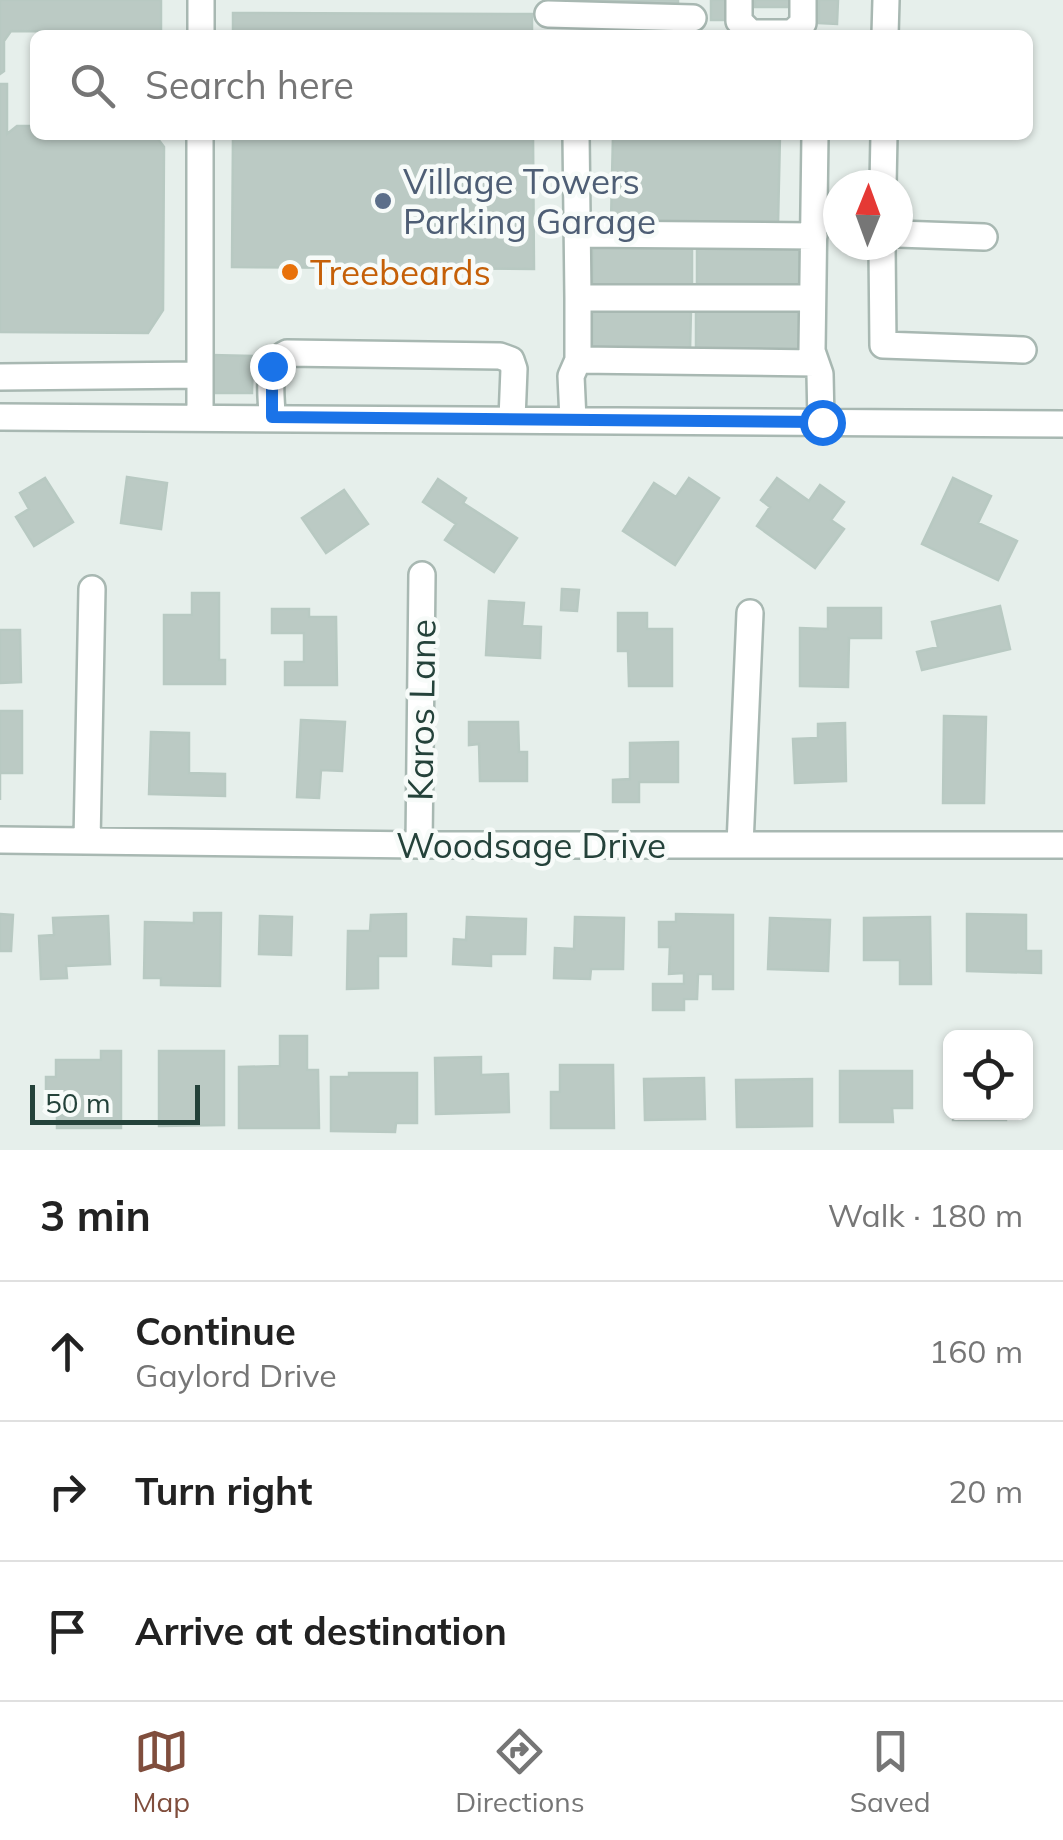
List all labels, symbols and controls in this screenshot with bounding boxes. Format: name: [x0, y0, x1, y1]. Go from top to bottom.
search box: [30, 30, 1033, 140]
icon: search: [65, 58, 120, 113]
text: Search here: [145, 61, 354, 109]
place label: Village Towers Parking Garage: [403, 159, 656, 243]
north arrow: [823, 170, 913, 260]
marker: Village Towers Parking Garage: [372, 190, 394, 212]
place label: Treebeards: [310, 250, 491, 294]
marker: Treebeards: [279, 261, 301, 283]
route end: [250, 344, 296, 390]
route start: [800, 400, 846, 446]
street label: Karos Lane: [397, 619, 445, 801]
street label: Woodsage Drive: [396, 823, 666, 867]
map controls: [943, 1030, 1033, 1120]
button: locate: [943, 1030, 1033, 1120]
scale bar: [30, 1080, 200, 1124]
text: 50 m: [45, 1085, 111, 1120]
text: 3 min: [40, 1189, 151, 1242]
text: Walk · 180 m: [828, 1195, 1023, 1235]
text: Continue: [135, 1307, 296, 1355]
icon: ahead: [40, 1324, 95, 1379]
text: 160 m: [929, 1331, 1023, 1371]
text: Gaylord Drive: [135, 1355, 337, 1395]
icon: right: [40, 1464, 95, 1519]
text: Turn right: [135, 1467, 312, 1515]
text: 20 m: [948, 1471, 1023, 1511]
icon: arrive: [40, 1604, 95, 1659]
text: Arrive at destination: [135, 1607, 507, 1655]
tab: Map: [133, 1724, 190, 1819]
tab: Directions: [455, 1724, 585, 1819]
tab: Saved: [850, 1724, 930, 1819]

